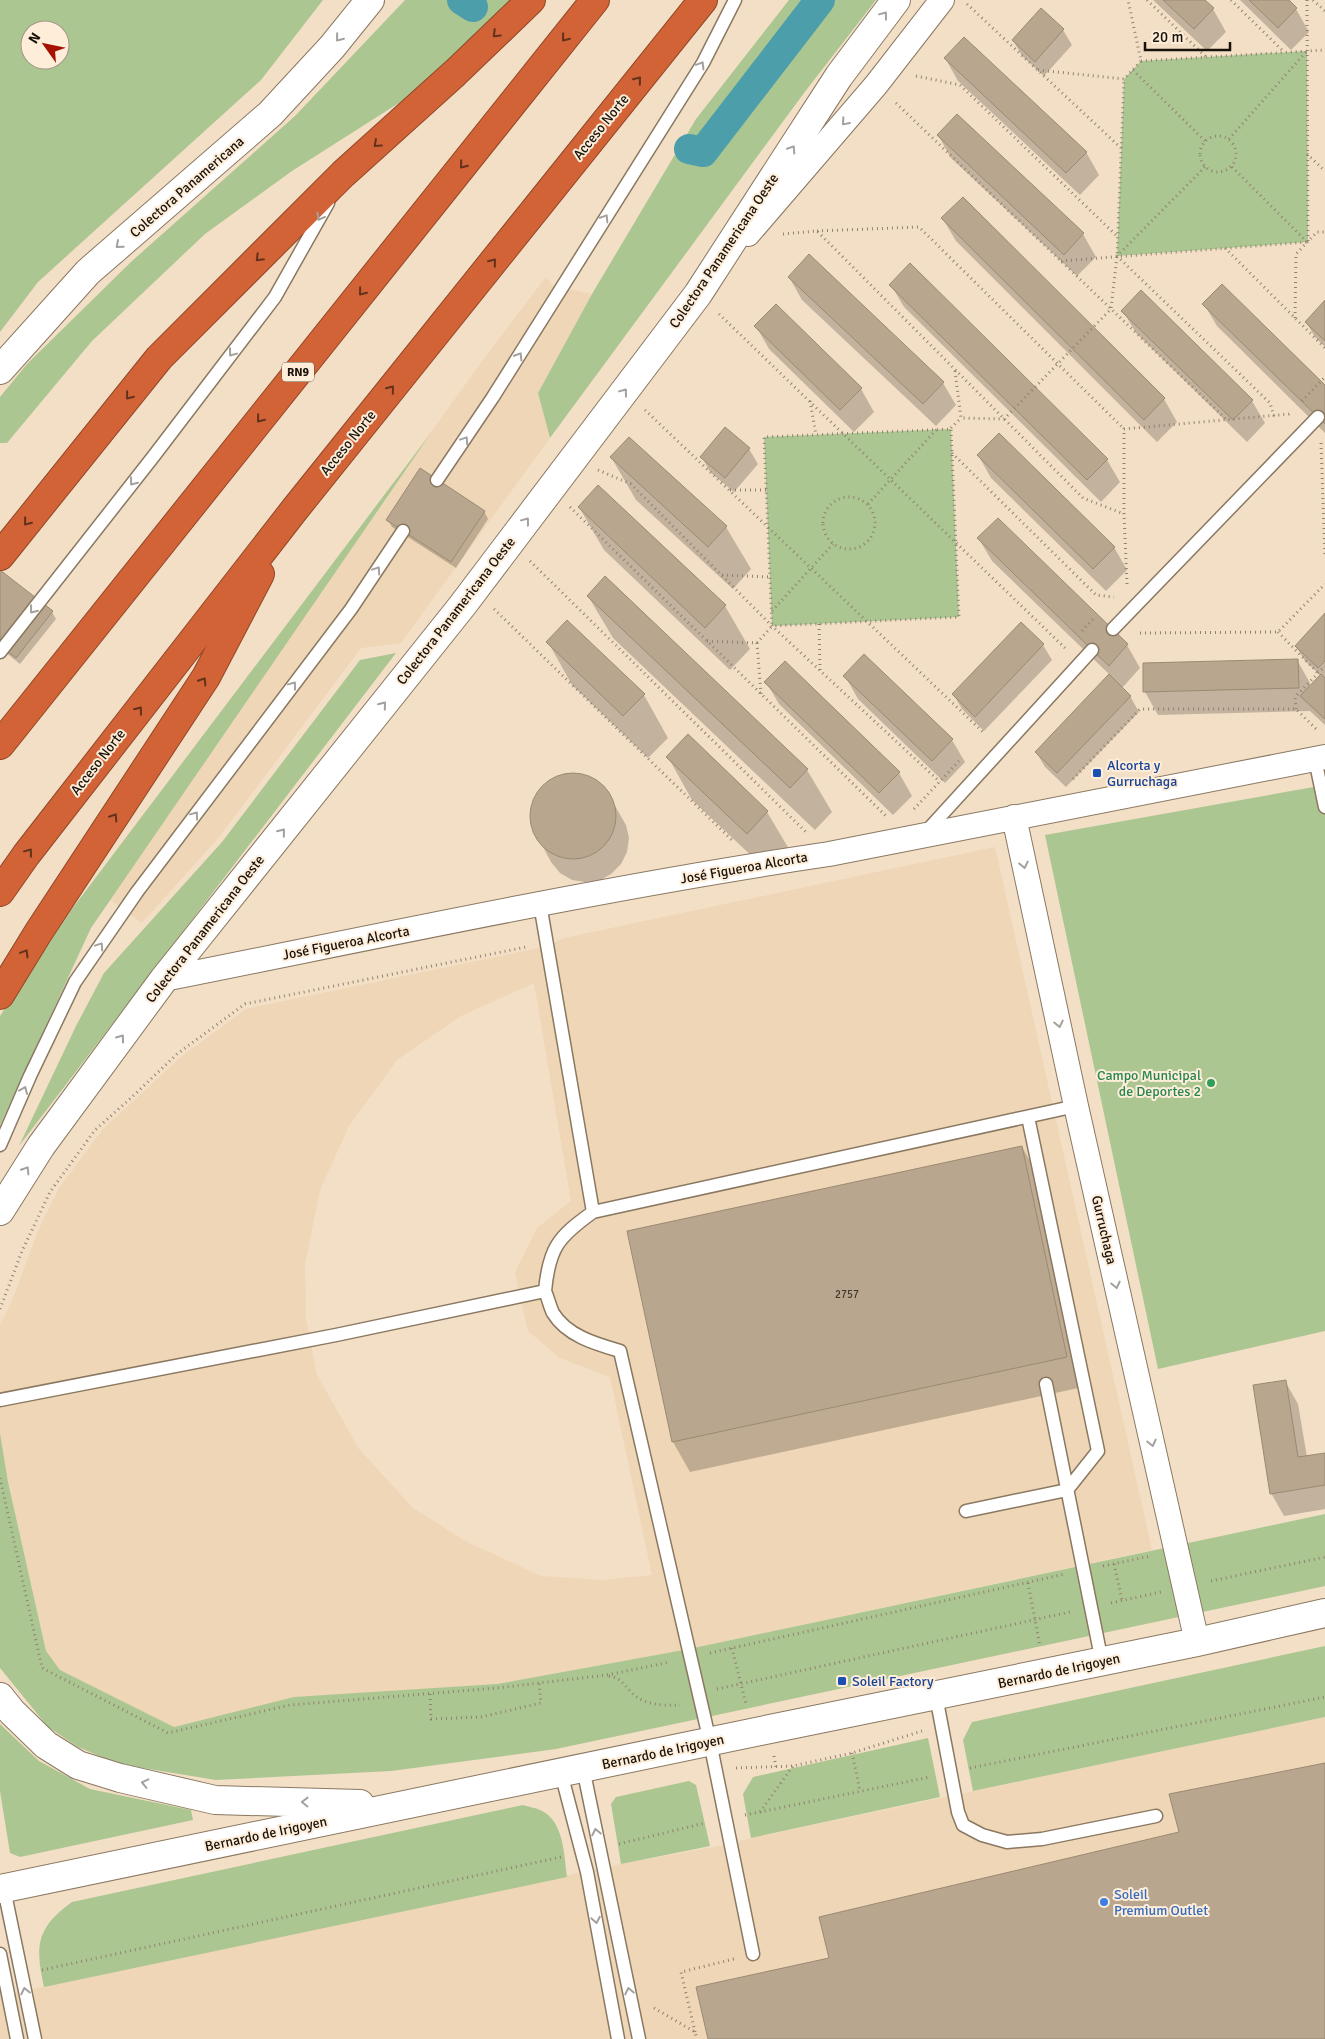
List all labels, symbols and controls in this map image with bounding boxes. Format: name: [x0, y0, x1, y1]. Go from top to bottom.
one-way arrow: [878, 11, 887, 21]
north arrow: [20, 20, 70, 70]
scale bar: [1145, 20, 1230, 52]
one-way arrow: [492, 28, 501, 37]
text: 20 m: [1152, 28, 1183, 46]
text: N: [25, 29, 44, 47]
one-way arrow: [337, 32, 345, 41]
one-way arrow: [562, 32, 570, 41]
one-way arrow: [694, 62, 704, 71]
one-way arrow: [633, 77, 642, 86]
street label: Acceso Norte: [570, 91, 632, 163]
one-way arrow: [841, 116, 850, 125]
street label: Colectora Panamericana: [126, 133, 248, 241]
one-way arrow: [373, 138, 382, 147]
one-way arrow: [786, 146, 795, 155]
one-way arrow: [461, 159, 469, 168]
street label: Colectora Panamericana Oeste: [666, 170, 782, 332]
one-way arrow: [316, 212, 326, 221]
one-way arrow: [598, 214, 608, 223]
one-way arrow: [116, 239, 125, 248]
one-way arrow: [256, 252, 265, 261]
one-way arrow: [487, 259, 495, 268]
one-way arrow: [359, 286, 367, 295]
one-way arrow: [229, 347, 238, 357]
one-way arrow: [513, 352, 523, 361]
road number: RN9: [282, 362, 314, 382]
one-way arrow: [386, 385, 395, 394]
one-way arrow: [618, 388, 627, 398]
one-way arrow: [126, 390, 134, 399]
street label: Acceso Norte: [317, 407, 379, 479]
one-way arrow: [258, 413, 266, 422]
one-way arrow: [459, 436, 468, 445]
one-way arrow: [131, 476, 139, 485]
one-way arrow: [23, 517, 32, 526]
one-way arrow: [520, 517, 529, 527]
street label: Colectora Panamericana Oeste: [393, 534, 519, 688]
one-way arrow: [371, 566, 380, 576]
one-way arrow: [30, 604, 38, 613]
one-way arrow: [197, 677, 207, 686]
one-way arrow: [288, 682, 296, 691]
one-way arrow: [377, 701, 386, 711]
one-way arrow: [133, 706, 142, 716]
street label: Acceso Norte: [67, 726, 129, 798]
place label: Alcorta y Gurruchaga: [1107, 757, 1177, 790]
marker: Alcorta y Gurruchaga: [1091, 767, 1103, 779]
one-way arrow: [190, 812, 198, 821]
one-way arrow: [108, 813, 117, 822]
one-way arrow: [276, 828, 285, 837]
street label: José Figueroa Alcorta: [679, 848, 809, 888]
one-way arrow: [23, 849, 31, 858]
street label: Colectora Panamericana Oeste: [142, 852, 268, 1006]
one-way arrow: [1018, 860, 1029, 869]
street label: José Figueroa Alcorta: [281, 922, 411, 964]
one-way arrow: [94, 942, 103, 952]
one-way arrow: [19, 949, 29, 958]
one-way arrow: [1053, 1019, 1063, 1028]
one-way arrow: [115, 1034, 124, 1044]
place label: Campo Municipal de Deportes 2: [1097, 1067, 1201, 1100]
marker: Campo Municipal de Deportes 2: [1205, 1077, 1217, 1089]
one-way arrow: [19, 1086, 29, 1094]
one-way arrow: [20, 1166, 29, 1175]
street label: Gurruchaga: [1088, 1194, 1120, 1266]
one-way arrow: [1111, 1280, 1121, 1289]
house number: 2757: [835, 1288, 859, 1301]
one-way arrow: [1146, 1439, 1157, 1448]
street label: Bernardo de Irigoyen: [996, 1650, 1122, 1692]
place label: Soleil Factory: [852, 1673, 934, 1690]
marker: Soleil Factory: [836, 1675, 848, 1687]
street label: Bernardo de Irigoyen: [600, 1731, 726, 1773]
one-way arrow: [141, 1779, 149, 1789]
one-way arrow: [301, 1797, 308, 1807]
street label: Bernardo de Irigoyen: [203, 1813, 329, 1855]
one-way arrow: [592, 1828, 602, 1837]
place label: Soleil Premium Outlet: [1114, 1886, 1208, 1919]
marker: Soleil Premium Outlet: [1098, 1896, 1110, 1908]
one-way arrow: [590, 1915, 600, 1924]
one-way arrow: [20, 1987, 31, 1996]
one-way arrow: [625, 1987, 635, 1996]

